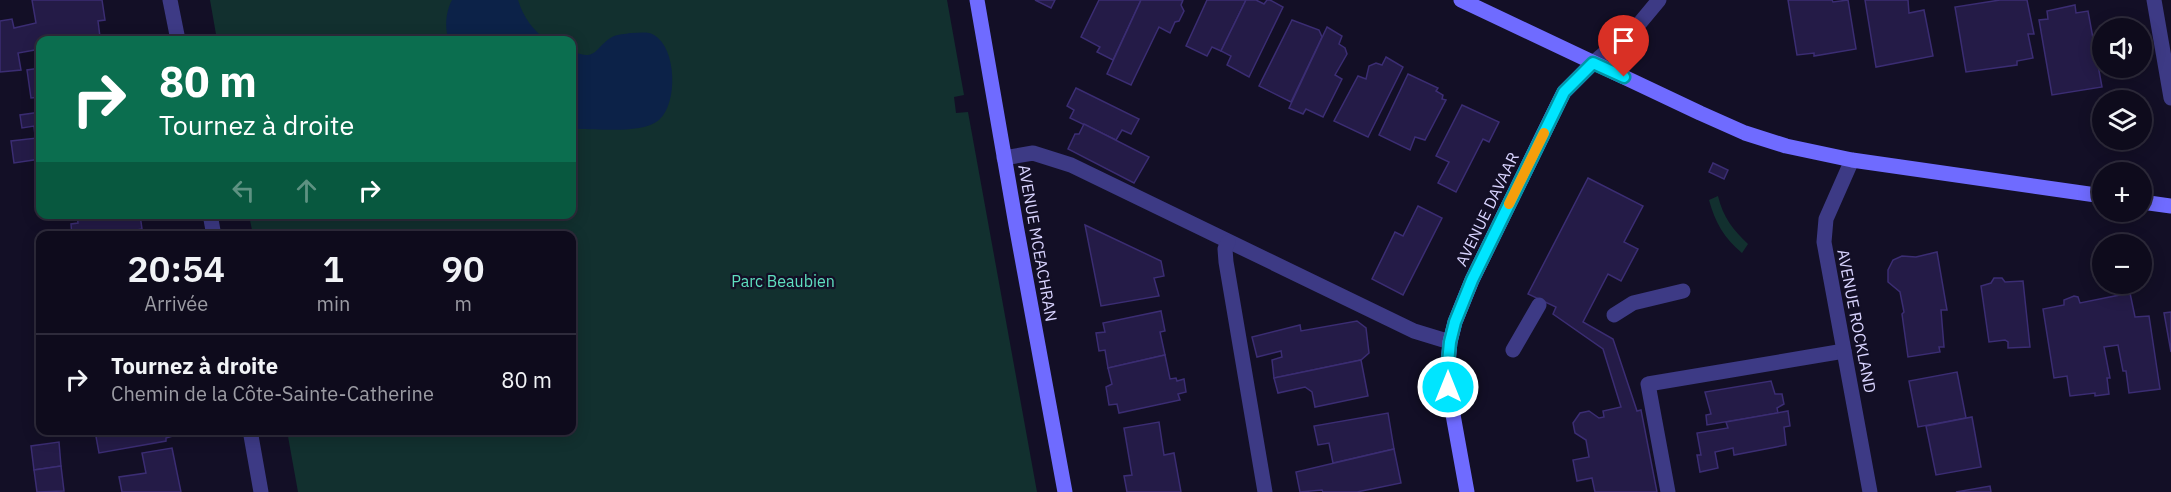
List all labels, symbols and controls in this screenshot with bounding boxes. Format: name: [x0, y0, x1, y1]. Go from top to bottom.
pin: [1598, 15, 1649, 77]
map controls: [2092, 18, 2152, 294]
button: sound: [2092, 18, 2152, 78]
icon: arrive: [1607, 24, 1640, 57]
text: 80 m: [159, 54, 257, 109]
icon: right: [60, 60, 138, 138]
button: layers: [2092, 90, 2152, 150]
text: Tournez à droite: [159, 107, 354, 142]
street label: AVENUE DAVAAR: [1451, 149, 1523, 269]
button: +: [2092, 162, 2152, 222]
street label: AVENUE MCEACHRAN: [1014, 163, 1062, 323]
icon: left: [227, 174, 260, 207]
icon: ahead: [290, 174, 323, 207]
icon: right: [353, 174, 386, 207]
button: −: [2092, 234, 2152, 294]
text: 20:54: [127, 245, 225, 292]
text: 1: [323, 245, 344, 292]
text: 90: [442, 245, 485, 292]
street label: AVENUE ROCKLAND: [1833, 247, 1881, 395]
park label: Parc Beaubien: [731, 271, 835, 291]
text: Arrivée: [144, 290, 208, 317]
text: min: [316, 290, 350, 317]
text: m: [454, 290, 472, 317]
text: Tournez à droite: [111, 351, 278, 380]
position arrow: [1416, 355, 1480, 419]
icon: right: [60, 363, 93, 396]
text: 80 m: [501, 365, 552, 394]
text: Chemin de la Côte-Sainte-Catherine: [111, 380, 434, 407]

